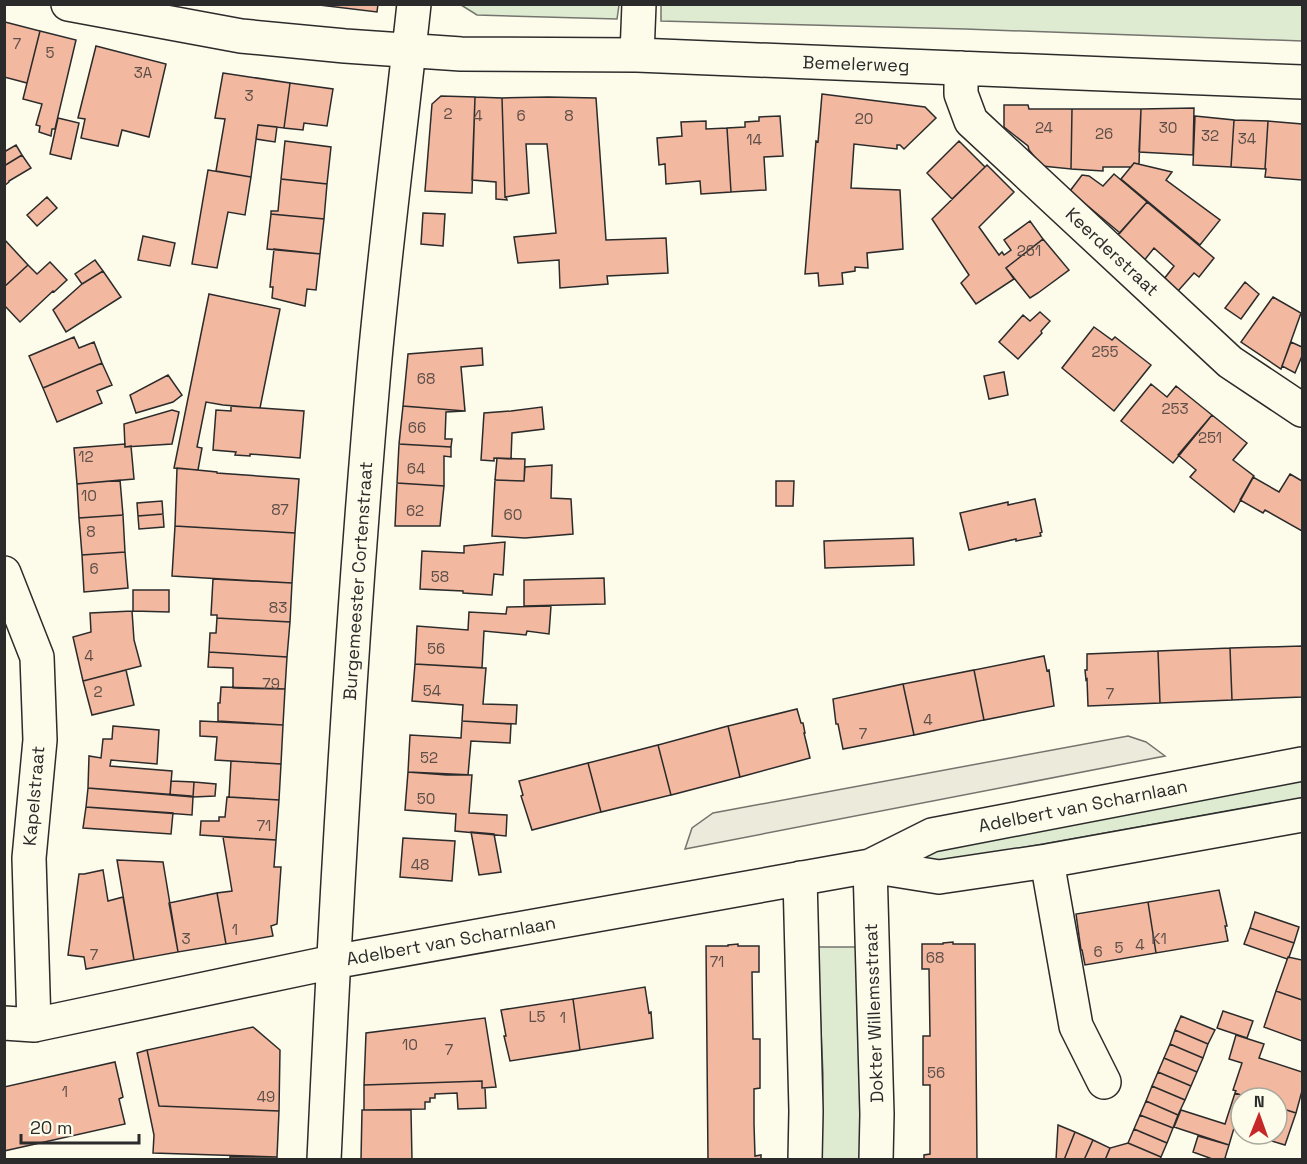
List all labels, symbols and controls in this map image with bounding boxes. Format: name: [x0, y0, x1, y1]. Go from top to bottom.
house number: 7: [13, 34, 21, 53]
house number: 5: [46, 43, 55, 62]
street label: Bemelerweg: [802, 50, 910, 77]
house number: 3A: [134, 63, 153, 82]
house number: 3: [244, 86, 254, 105]
house number: 2: [443, 104, 453, 123]
house number: 4: [473, 106, 483, 125]
house number: 6: [516, 106, 526, 125]
house number: 8: [564, 106, 574, 125]
house number: 20: [855, 109, 873, 128]
house number: 24: [1035, 118, 1053, 137]
house number: 30: [1159, 118, 1177, 137]
house number: 26: [1095, 124, 1113, 143]
house number: 32: [1201, 126, 1219, 145]
house number: 34: [1238, 129, 1256, 148]
house number: 14: [746, 130, 762, 149]
street label: Keerderstraat: [1061, 202, 1164, 301]
house number: 261: [1017, 241, 1041, 260]
house number: 255: [1091, 342, 1119, 361]
house number: 68: [417, 369, 435, 388]
house number: 253: [1161, 399, 1189, 418]
house number: 66: [408, 418, 426, 437]
house number: 251: [1198, 428, 1222, 447]
house number: 12: [78, 447, 94, 466]
house number: 64: [407, 459, 425, 478]
street label: Burgemeester Cortenstraat: [338, 461, 377, 701]
house number: 10: [81, 486, 97, 505]
house number: 87: [271, 500, 289, 519]
house number: 62: [406, 501, 424, 520]
house number: 60: [504, 505, 522, 524]
house number: 8: [86, 522, 96, 541]
house number: 6: [89, 559, 99, 578]
house number: 58: [431, 567, 449, 586]
house number: 83: [269, 598, 287, 617]
house number: 56: [427, 639, 445, 658]
house number: 4: [84, 646, 94, 665]
house number: 79: [262, 674, 280, 693]
house number: 54: [423, 681, 441, 700]
house number: 2: [93, 682, 103, 701]
house number: 7: [1106, 684, 1114, 703]
house number: 4: [923, 710, 933, 729]
house number: 7: [859, 724, 867, 743]
street label: Kapelstraat: [18, 745, 49, 847]
house number: 52: [420, 748, 438, 767]
street label: Adelbert van Scharnlaan: [976, 774, 1189, 837]
house number: 50: [417, 789, 435, 808]
house number: 71: [257, 816, 271, 835]
house number: 48: [411, 855, 429, 874]
street label: Adelbert van Scharnlaan: [344, 911, 558, 970]
house number: 1: [232, 920, 238, 939]
street label: Dokter Willemsstraat: [859, 923, 888, 1103]
house number: 3: [181, 929, 191, 948]
house number: K1: [1151, 929, 1167, 948]
house number: 4: [1135, 935, 1145, 954]
house number: 5: [1115, 938, 1124, 957]
house number: 6: [1093, 942, 1103, 961]
house number: 7: [90, 945, 98, 964]
house number: 68: [926, 948, 944, 967]
house number: 71: [710, 952, 724, 971]
house number: L5: [528, 1007, 546, 1026]
house number: 1: [560, 1008, 566, 1027]
house number: 10: [402, 1035, 418, 1054]
house number: 7: [445, 1040, 453, 1059]
house number: 56: [927, 1063, 945, 1082]
house number: 1: [62, 1082, 68, 1101]
north arrow: [1229, 1086, 1289, 1146]
house number: 49: [257, 1087, 275, 1106]
text: N: [1254, 1091, 1265, 1112]
scale bar: [21, 1107, 140, 1145]
text: 20 m: [30, 1116, 73, 1139]

